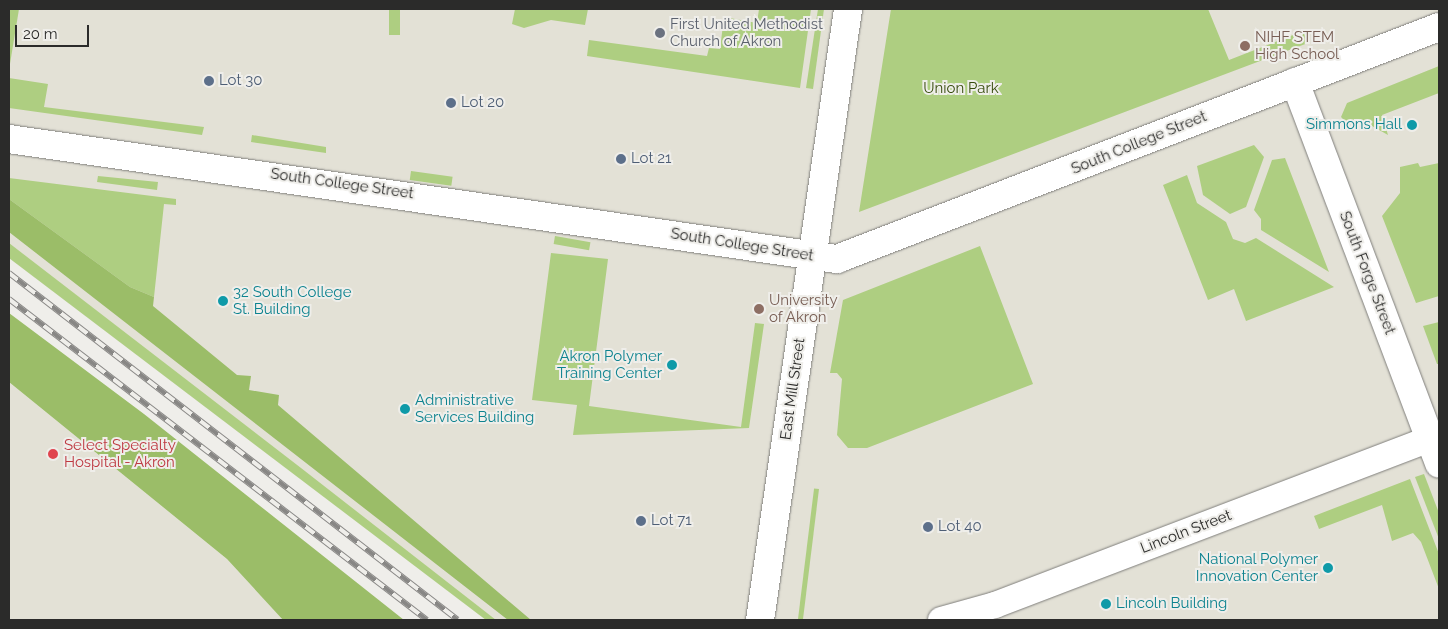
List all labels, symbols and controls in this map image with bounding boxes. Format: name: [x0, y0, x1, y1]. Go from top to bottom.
scale bar: [18, 15, 91, 47]
place label: First United Methodist Church of Akron: [670, 15, 823, 50]
text: 20 m: [23, 25, 58, 43]
marker: First United Methodist Church of Akron: [654, 27, 666, 39]
place label: NIHF STEM High School: [1255, 28, 1339, 63]
marker: NIHF STEM High School: [1239, 40, 1251, 52]
place label: Lot 30: [219, 72, 262, 90]
marker: Lot 30: [203, 75, 215, 87]
park label: Union Park: [923, 80, 999, 98]
place label: Lot 20: [461, 94, 504, 112]
marker: Lot 20: [445, 97, 457, 109]
street label: South College Street: [1069, 108, 1209, 178]
place label: Simmons Hall: [1306, 116, 1402, 134]
marker: Simmons Hall: [1406, 119, 1418, 131]
place label: Lot 21: [631, 150, 671, 168]
marker: Lot 21: [615, 153, 627, 165]
street label: South College Street: [269, 165, 415, 203]
street label: South Forge Street: [1335, 209, 1399, 337]
street label: South College Street: [669, 225, 815, 265]
place label: 32 South College St. Building: [233, 283, 351, 318]
place label: University of Akron: [769, 291, 838, 326]
marker: 32 South College St. Building: [217, 295, 229, 307]
marker: University of Akron: [753, 303, 765, 315]
street label: East Mill Street: [777, 337, 809, 441]
place label: Akron Polymer Training Center: [557, 347, 662, 382]
marker: Akron Polymer Training Center: [666, 359, 678, 371]
place label: Administrative Services Building: [415, 391, 534, 426]
marker: Administrative Services Building: [399, 403, 411, 415]
place label: Select Specialty Hospital - Akron: [64, 436, 176, 471]
marker: Select Specialty Hospital - Akron: [46, 447, 60, 461]
street label: Lincoln Street: [1138, 506, 1234, 558]
place label: Lot 71: [651, 512, 692, 530]
marker: Lot 71: [635, 515, 647, 527]
place label: Lot 40: [938, 518, 982, 536]
marker: Lot 40: [922, 521, 934, 533]
place label: National Polymer Innovation Center: [1196, 550, 1318, 585]
marker: National Polymer Innovation Center: [1322, 562, 1334, 574]
place label: Lincoln Building: [1116, 595, 1227, 613]
marker: Lincoln Building: [1100, 598, 1112, 610]

